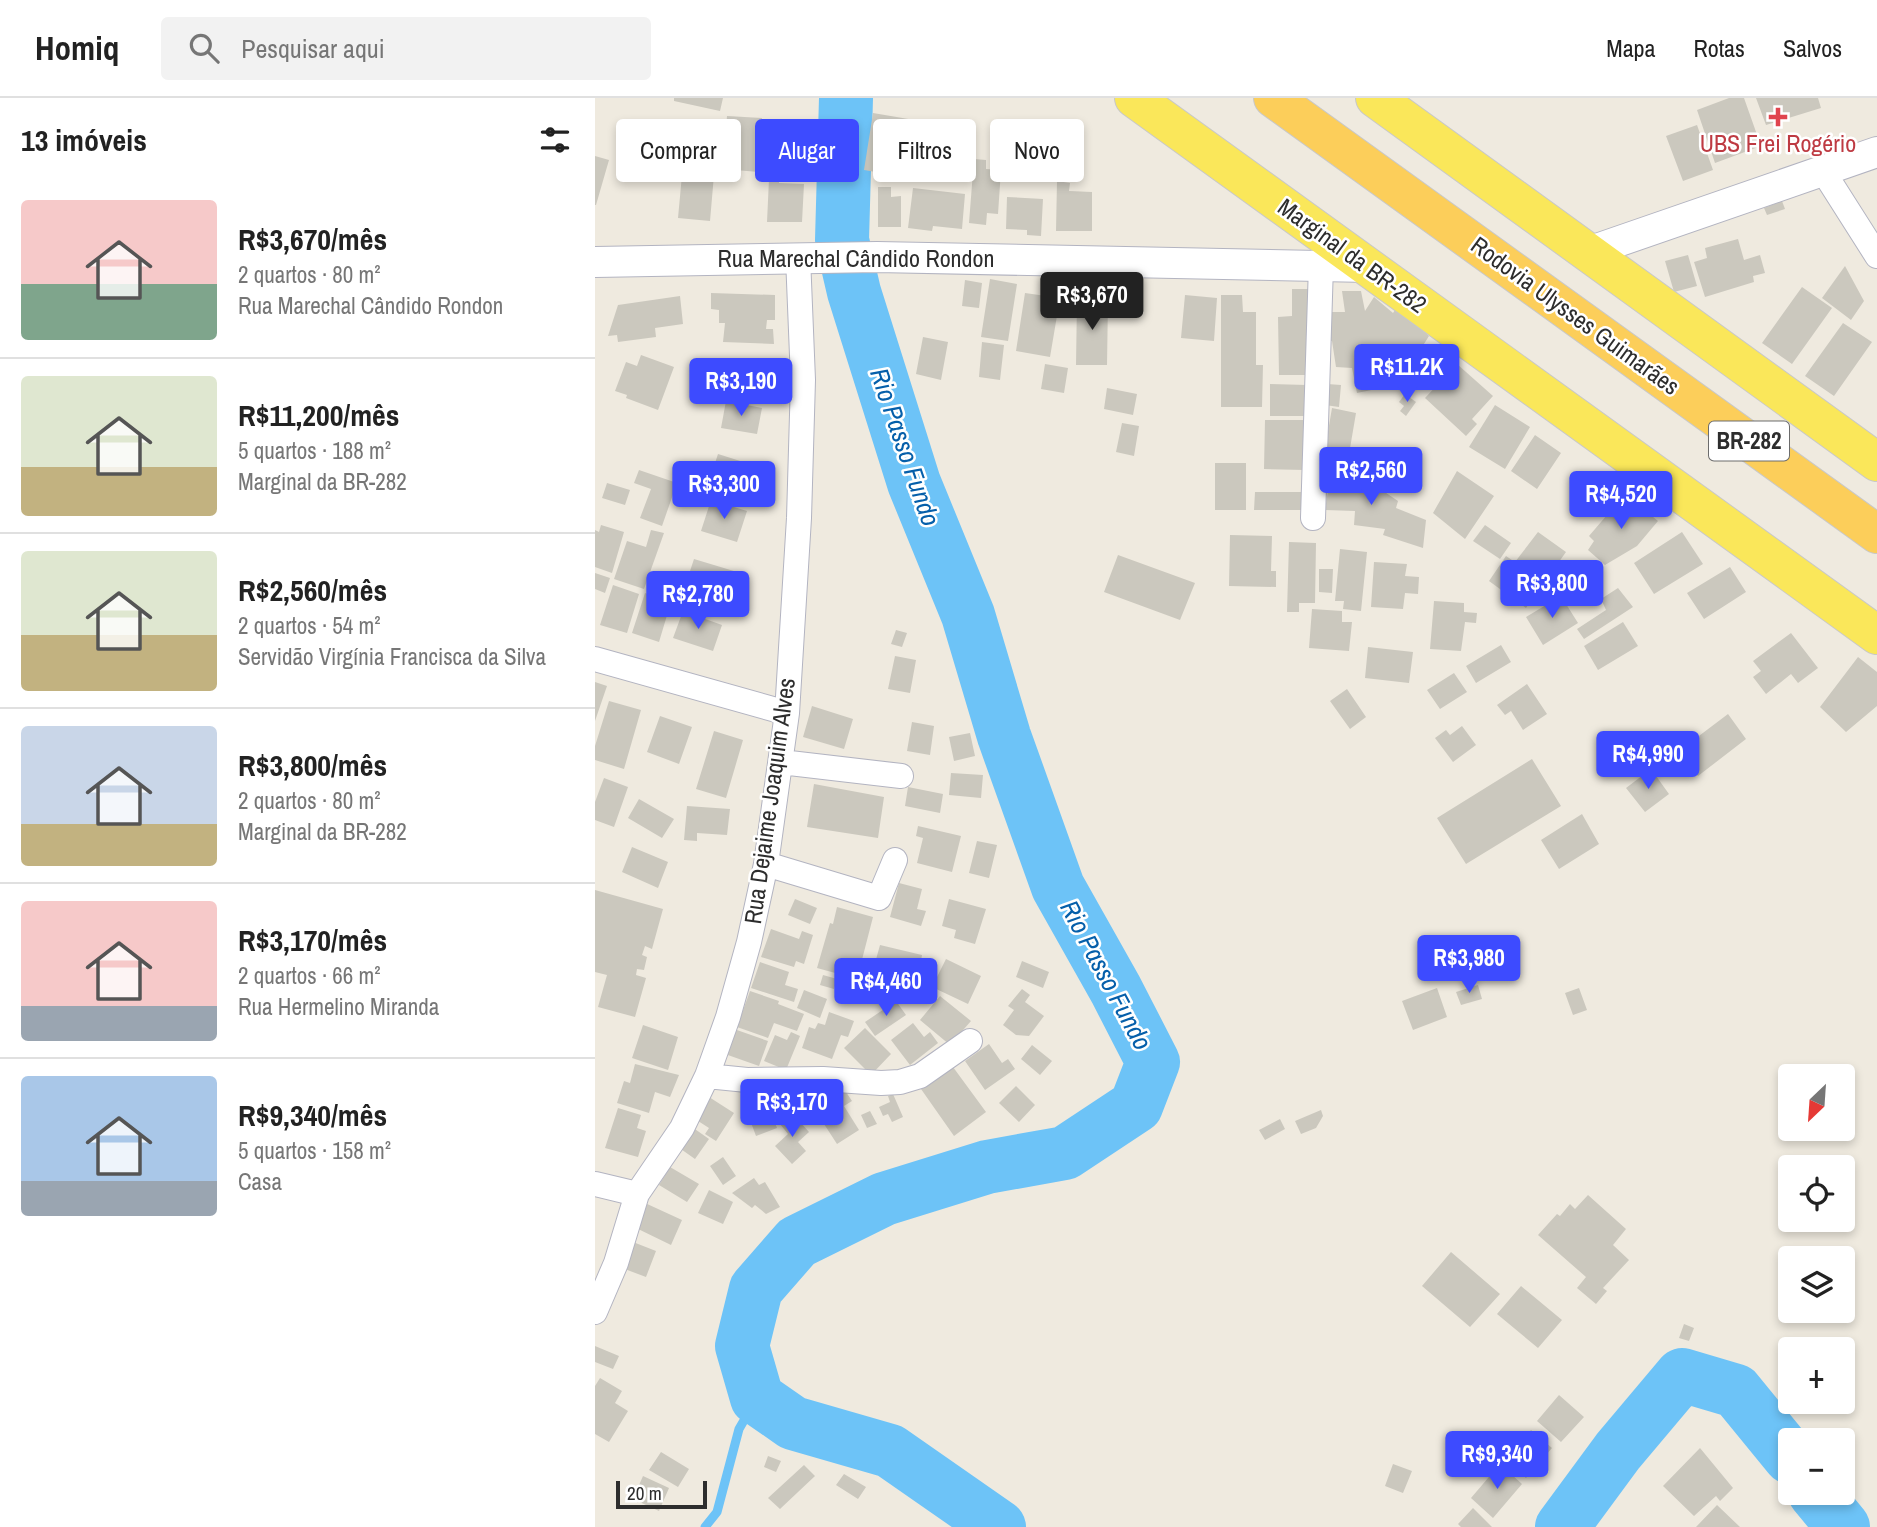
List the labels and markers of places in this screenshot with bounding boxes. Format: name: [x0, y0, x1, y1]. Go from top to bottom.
marker: UBS Frei Rogério: [1768, 107, 1788, 127]
place label: UBS Frei Rogério: [1700, 127, 1856, 159]
pin: R$3,670: [1027, 272, 1157, 332]
pin: R$11.2K: [1342, 344, 1472, 404]
pin: R$3,190: [676, 358, 806, 418]
pin: R$2,560: [1306, 448, 1436, 507]
pin: R$3,300: [659, 462, 789, 521]
pin: R$4,520: [1556, 472, 1686, 531]
pin: R$3,800: [1487, 560, 1617, 620]
pin: R$2,780: [633, 572, 763, 631]
pin: R$4,990: [1583, 732, 1713, 791]
pin: R$3,980: [1404, 936, 1534, 995]
pin: R$4,460: [821, 958, 951, 1018]
pin: R$3,170: [727, 1080, 857, 1139]
pin: R$9,340: [1432, 1432, 1562, 1491]

